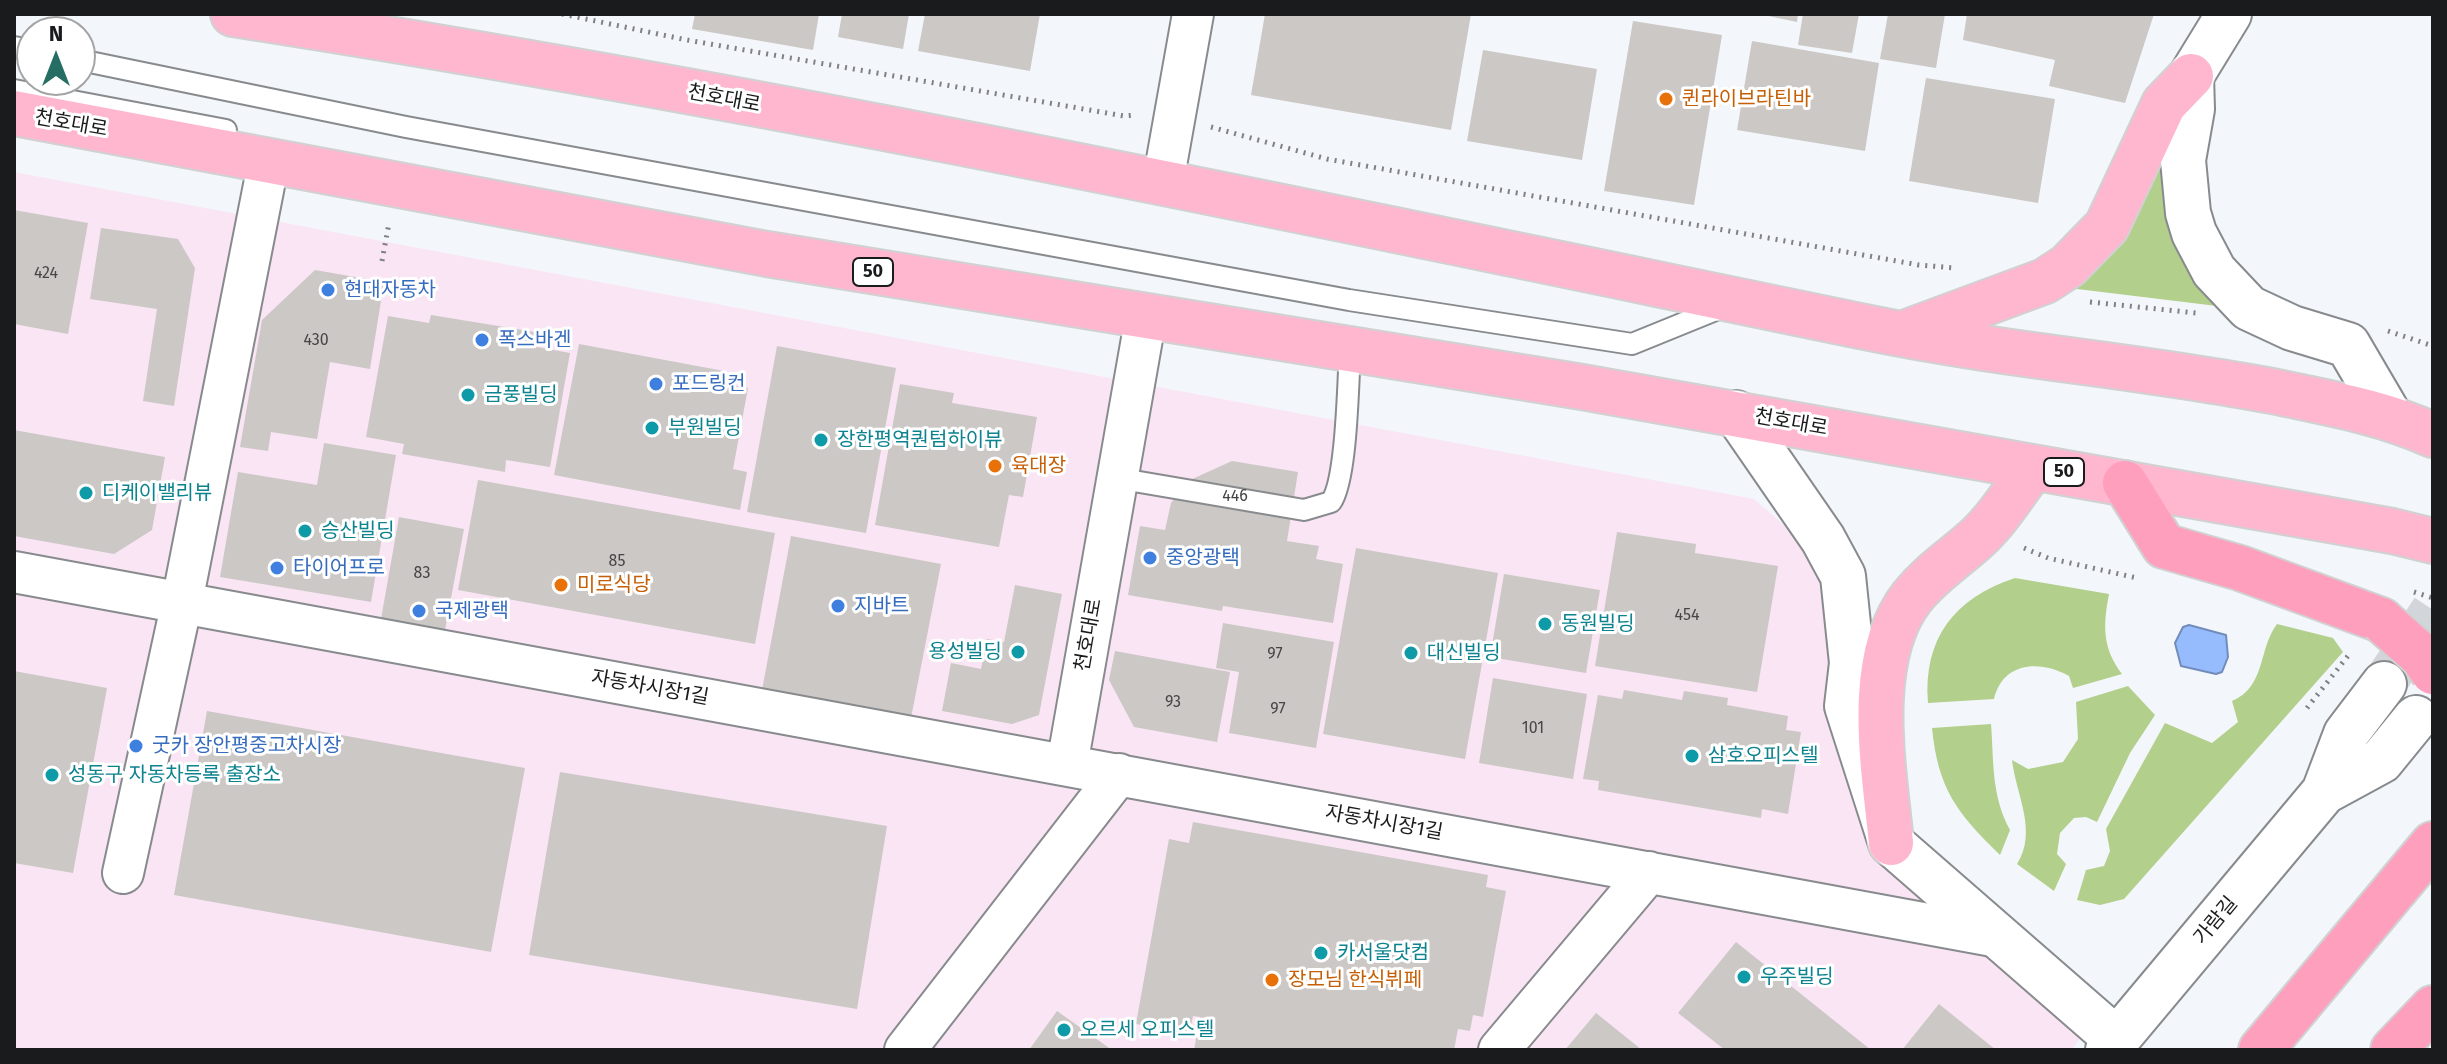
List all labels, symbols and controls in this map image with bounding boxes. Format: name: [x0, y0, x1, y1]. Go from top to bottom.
north arrow: [16, 16, 96, 96]
text: N: [49, 20, 63, 47]
street label: 천호대로: [686, 80, 762, 118]
place label: 퀸라이브라틴바: [1682, 87, 1811, 111]
marker: 퀸라이브라틴바: [1657, 90, 1675, 108]
street label: 천호대로: [33, 106, 109, 142]
road number: 50: [853, 258, 893, 286]
house number: 424: [34, 264, 58, 284]
place label: 현대자동차: [344, 278, 436, 302]
marker: 현대자동차: [319, 281, 337, 299]
place label: 폭스바겐: [498, 328, 572, 352]
house number: 430: [303, 331, 329, 351]
marker: 폭스바겐: [473, 331, 491, 349]
place label: 포드링컨: [672, 372, 746, 396]
marker: 포드링컨: [647, 375, 665, 393]
place label: 금풍빌딩: [484, 383, 558, 407]
marker: 금풍빌딩: [459, 386, 477, 404]
street label: 천호대로: [1753, 405, 1829, 441]
place label: 부원빌딩: [668, 416, 742, 440]
marker: 부원빌딩: [643, 419, 661, 437]
place label: 장한평역퀀텀하이뷰: [837, 428, 1003, 452]
marker: 장한평역퀀텀하이뷰: [812, 431, 830, 449]
place label: 육대장: [1011, 454, 1066, 478]
marker: 육대장: [986, 457, 1004, 475]
road number: 50: [2044, 458, 2084, 486]
place label: 디케이밸리뷰: [102, 481, 212, 505]
marker: 디케이밸리뷰: [77, 484, 95, 502]
house number: 446: [1222, 487, 1248, 507]
place label: 승산빌딩: [321, 519, 395, 543]
marker: 승산빌딩: [296, 522, 314, 540]
place label: 중앙광택: [1166, 546, 1240, 570]
marker: 중앙광택: [1141, 549, 1159, 567]
house number: 85: [609, 552, 625, 572]
place label: 타이어프로: [293, 556, 385, 580]
marker: 타이어프로: [268, 559, 286, 577]
house number: 83: [414, 564, 430, 584]
place label: 미로식당: [577, 573, 651, 597]
marker: 미로식당: [552, 576, 570, 594]
place label: 지바트: [854, 594, 909, 618]
marker: 지바트: [829, 597, 847, 615]
street label: 천호대로: [1071, 597, 1107, 673]
place label: 국제광택: [435, 599, 509, 623]
marker: 국제광택: [410, 602, 428, 620]
house number: 454: [1675, 606, 1699, 626]
place label: 동원빌딩: [1561, 612, 1635, 636]
marker: 동원빌딩: [1536, 615, 1554, 633]
place label: 용성빌딩: [928, 640, 1002, 664]
place label: 대신빌딩: [1427, 641, 1501, 665]
marker: 용성빌딩: [1009, 643, 1027, 661]
marker: 대신빌딩: [1402, 644, 1420, 662]
house number: 97: [1267, 645, 1283, 665]
street label: 자동차시장1길: [589, 666, 711, 710]
house number: 93: [1165, 693, 1181, 713]
house number: 97: [1270, 700, 1286, 720]
house number: 101: [1522, 719, 1544, 739]
place label: 굿카 장안평중고차시장: [152, 734, 341, 758]
marker: 굿카 장안평중고차시장: [127, 737, 145, 755]
place label: 삼호오피스텔: [1708, 744, 1818, 768]
marker: 삼호오피스텔: [1683, 747, 1701, 765]
place label: 성동구 자동차등록 출장소: [68, 763, 281, 787]
marker: 성동구 자동차등록 출장소: [43, 766, 61, 784]
street label: 자동차시장1길: [1323, 801, 1445, 845]
street label: 가람길: [2189, 892, 2243, 950]
place label: 카서울닷컴: [1337, 941, 1429, 965]
marker: 카서울닷컴: [1312, 944, 1330, 962]
place label: 우주빌딩: [1760, 965, 1834, 989]
place label: 장모님 한식뷔페: [1288, 968, 1422, 992]
marker: 우주빌딩: [1735, 968, 1753, 986]
marker: 장모님 한식뷔페: [1263, 971, 1281, 989]
place label: 오르세 오피스텔: [1080, 1018, 1214, 1042]
marker: 오르세 오피스텔: [1055, 1021, 1073, 1039]

